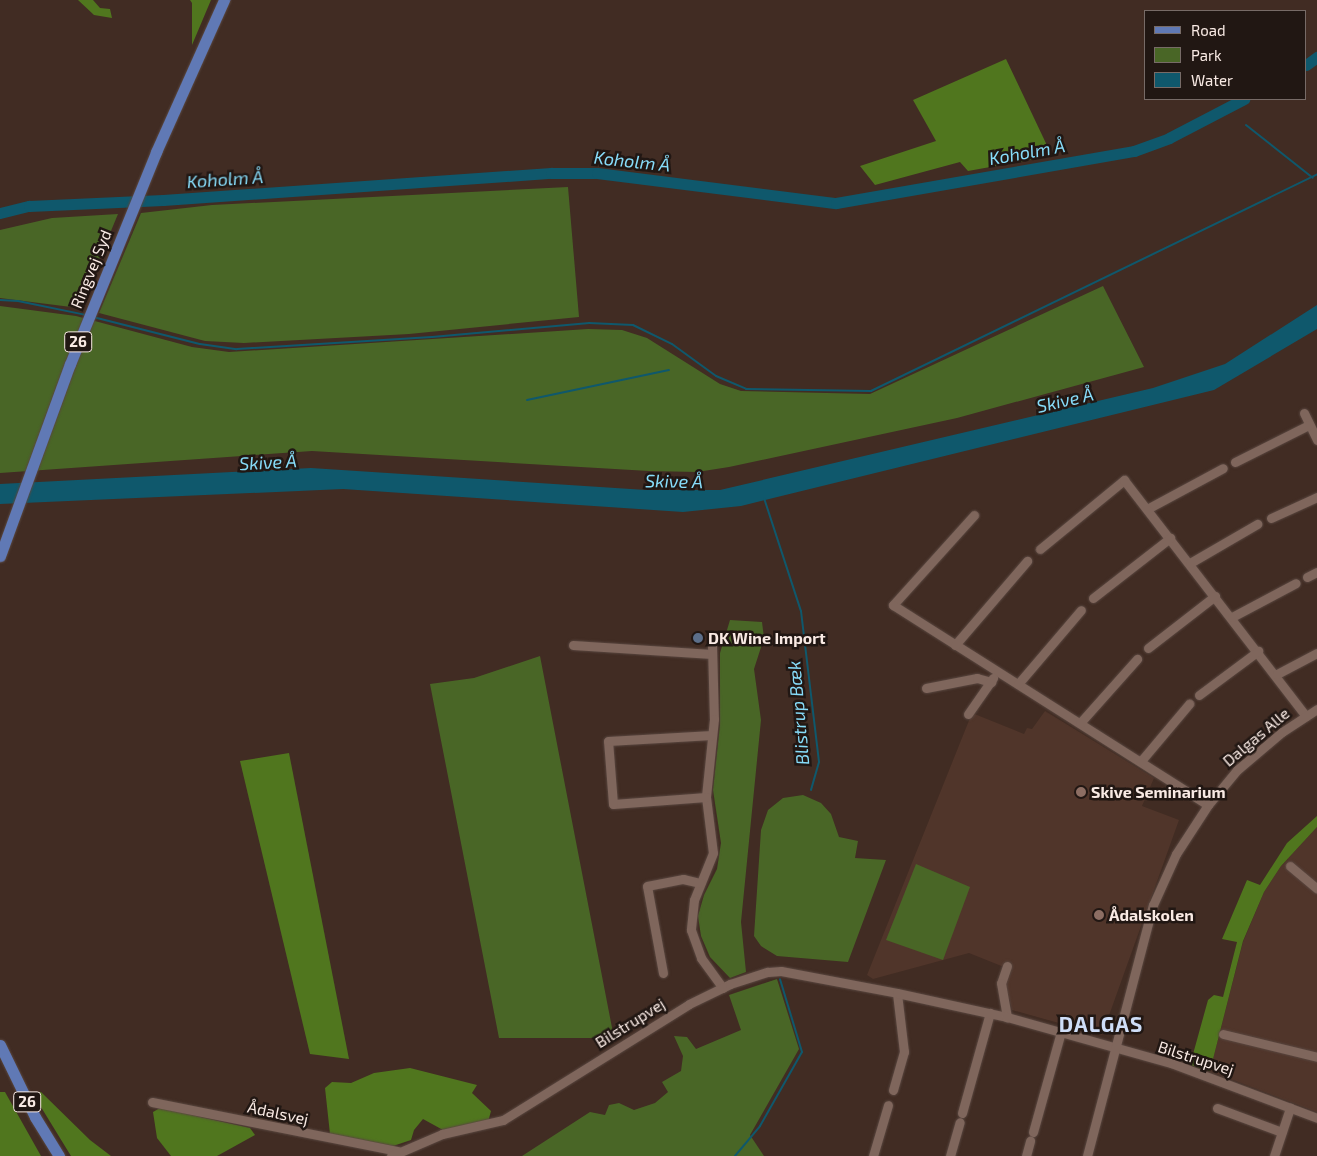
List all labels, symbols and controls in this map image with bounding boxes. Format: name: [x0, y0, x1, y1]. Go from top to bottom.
legend: [1144, 10, 1307, 100]
text: Road: [1191, 21, 1226, 39]
text: Park: [1191, 46, 1222, 64]
text: Water: [1191, 71, 1233, 89]
water label: Koholm Å: [987, 135, 1067, 169]
water label: Koholm Å: [592, 146, 672, 176]
water label: Koholm Å: [186, 166, 264, 192]
street label: Ringvej Syd: [67, 227, 115, 311]
road number: 26: [63, 330, 93, 354]
water label: Skive Å: [1034, 383, 1096, 417]
water label: Skive Å: [238, 450, 298, 474]
water label: Skive Å: [645, 470, 703, 492]
place label: DK Wine Import: [708, 628, 826, 648]
marker: DK Wine Import: [692, 632, 704, 644]
water label: Blistrup Bæk: [783, 660, 813, 766]
street label: Dalgas Alle: [1219, 703, 1293, 771]
place label: Skive Seminarium: [1091, 782, 1226, 802]
marker: Skive Seminarium: [1075, 786, 1087, 798]
place label: Ådalskolen: [1109, 905, 1194, 925]
marker: Ådalskolen: [1093, 909, 1105, 921]
street label: Bilstrupvej: [592, 994, 668, 1052]
district label: DALGAS: [1058, 1011, 1144, 1037]
street label: Bilstrupvej: [1156, 1037, 1236, 1079]
road number: 26: [12, 1090, 42, 1114]
street label: Ådalsvej: [246, 1097, 310, 1129]

